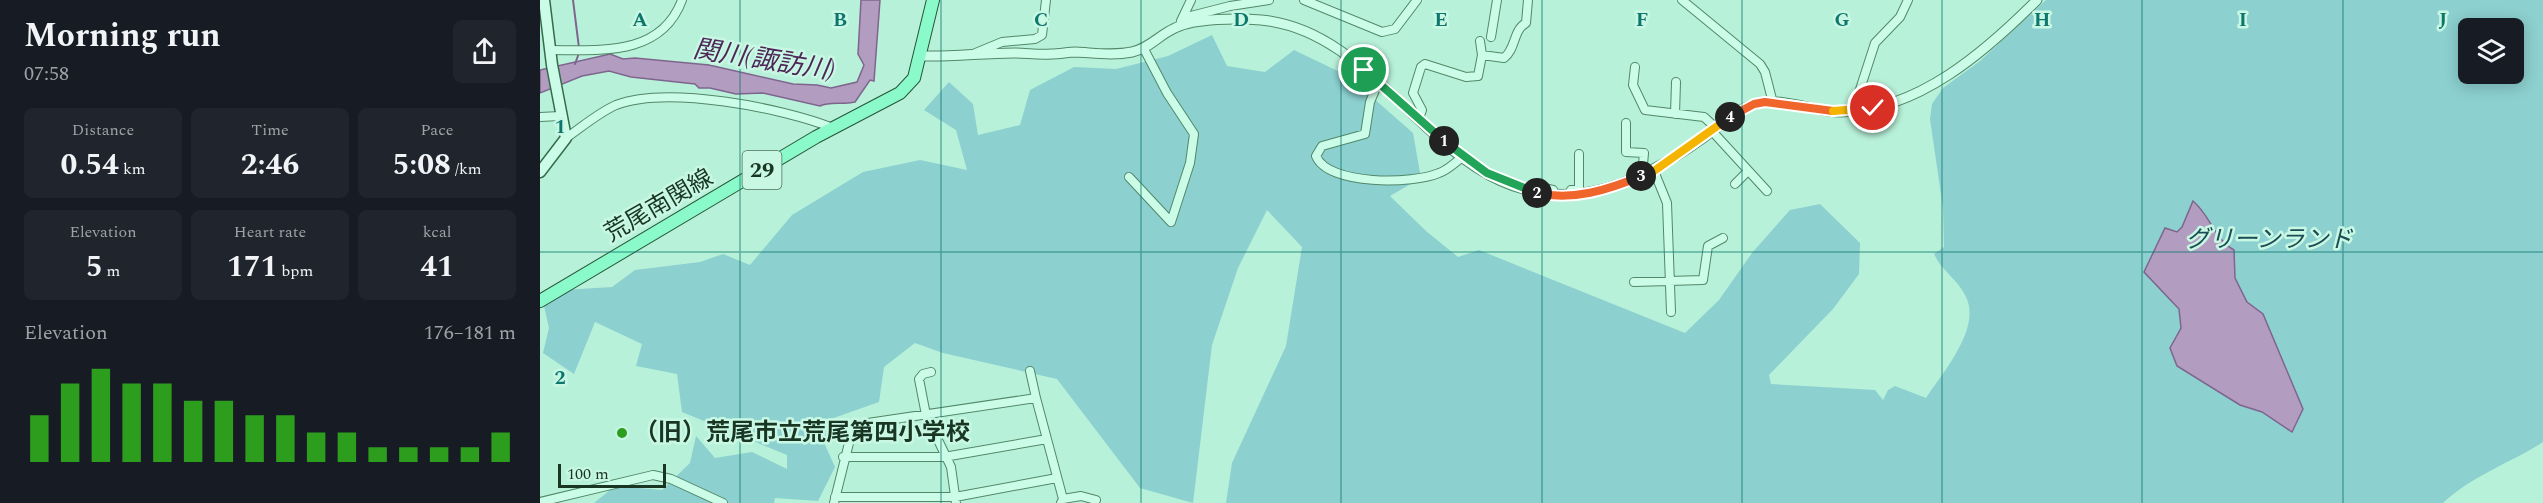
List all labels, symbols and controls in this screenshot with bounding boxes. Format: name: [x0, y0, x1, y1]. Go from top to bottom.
text: A: [632, 5, 648, 35]
text: B: [833, 5, 847, 35]
text: C: [1034, 5, 1048, 35]
text: D: [1233, 5, 1249, 35]
text: E: [1434, 5, 1448, 35]
text: F: [1636, 5, 1648, 35]
text: G: [1834, 5, 1850, 35]
text: H: [2034, 5, 2050, 35]
text: I: [2239, 5, 2247, 35]
text: J: [2439, 5, 2447, 35]
text: Morning run: [24, 11, 221, 61]
map controls: [2458, 18, 2524, 84]
button: layers: [2458, 18, 2524, 84]
button: share: [453, 20, 516, 83]
water label: 関川(諏訪川): [690, 29, 838, 91]
pin: [1338, 44, 1389, 95]
icon: arrive: [1347, 53, 1380, 86]
text: 07:58: [24, 59, 69, 89]
pin: [1847, 82, 1898, 133]
icon: check: [1856, 91, 1889, 124]
pin: 4: [1715, 102, 1745, 132]
text: 4: [1726, 105, 1734, 129]
text: 1: [554, 112, 566, 142]
text: Distance: [72, 118, 134, 142]
text: Time: [251, 118, 289, 142]
text: Pace: [420, 118, 454, 142]
pin: 1: [1429, 126, 1459, 156]
text: 1: [1440, 129, 1448, 153]
text: 0.54: [60, 142, 119, 188]
text: 2:46: [241, 142, 299, 188]
text: 5:08: [392, 142, 451, 188]
road number: 29: [742, 151, 782, 189]
text: km: [119, 157, 146, 181]
text: /km: [451, 157, 482, 181]
street label: 荒尾南関線: [598, 160, 720, 252]
pin: 3: [1626, 161, 1656, 191]
text: 3: [1637, 164, 1645, 188]
pin: 2: [1522, 178, 1552, 208]
text: 2: [1533, 181, 1541, 205]
text: Elevation: [69, 220, 137, 244]
text: Heart rate: [234, 220, 306, 244]
text: kcal: [423, 220, 451, 244]
park label: グリーンランド: [2186, 222, 2353, 258]
text: 5: [86, 244, 103, 290]
text: 171: [227, 244, 277, 290]
text: 41: [420, 244, 454, 290]
text: m: [103, 259, 120, 283]
text: bpm: [277, 259, 313, 283]
text: Elevation: [24, 318, 108, 348]
text: 176–181 m: [424, 318, 516, 348]
text: 2: [554, 363, 566, 393]
place label: （旧）荒尾市立荒尾第四小学校: [634, 415, 970, 451]
marker: （旧）荒尾市立荒尾第四小学校: [615, 426, 629, 440]
scale bar: [558, 461, 666, 488]
text: 100 m: [567, 462, 609, 486]

